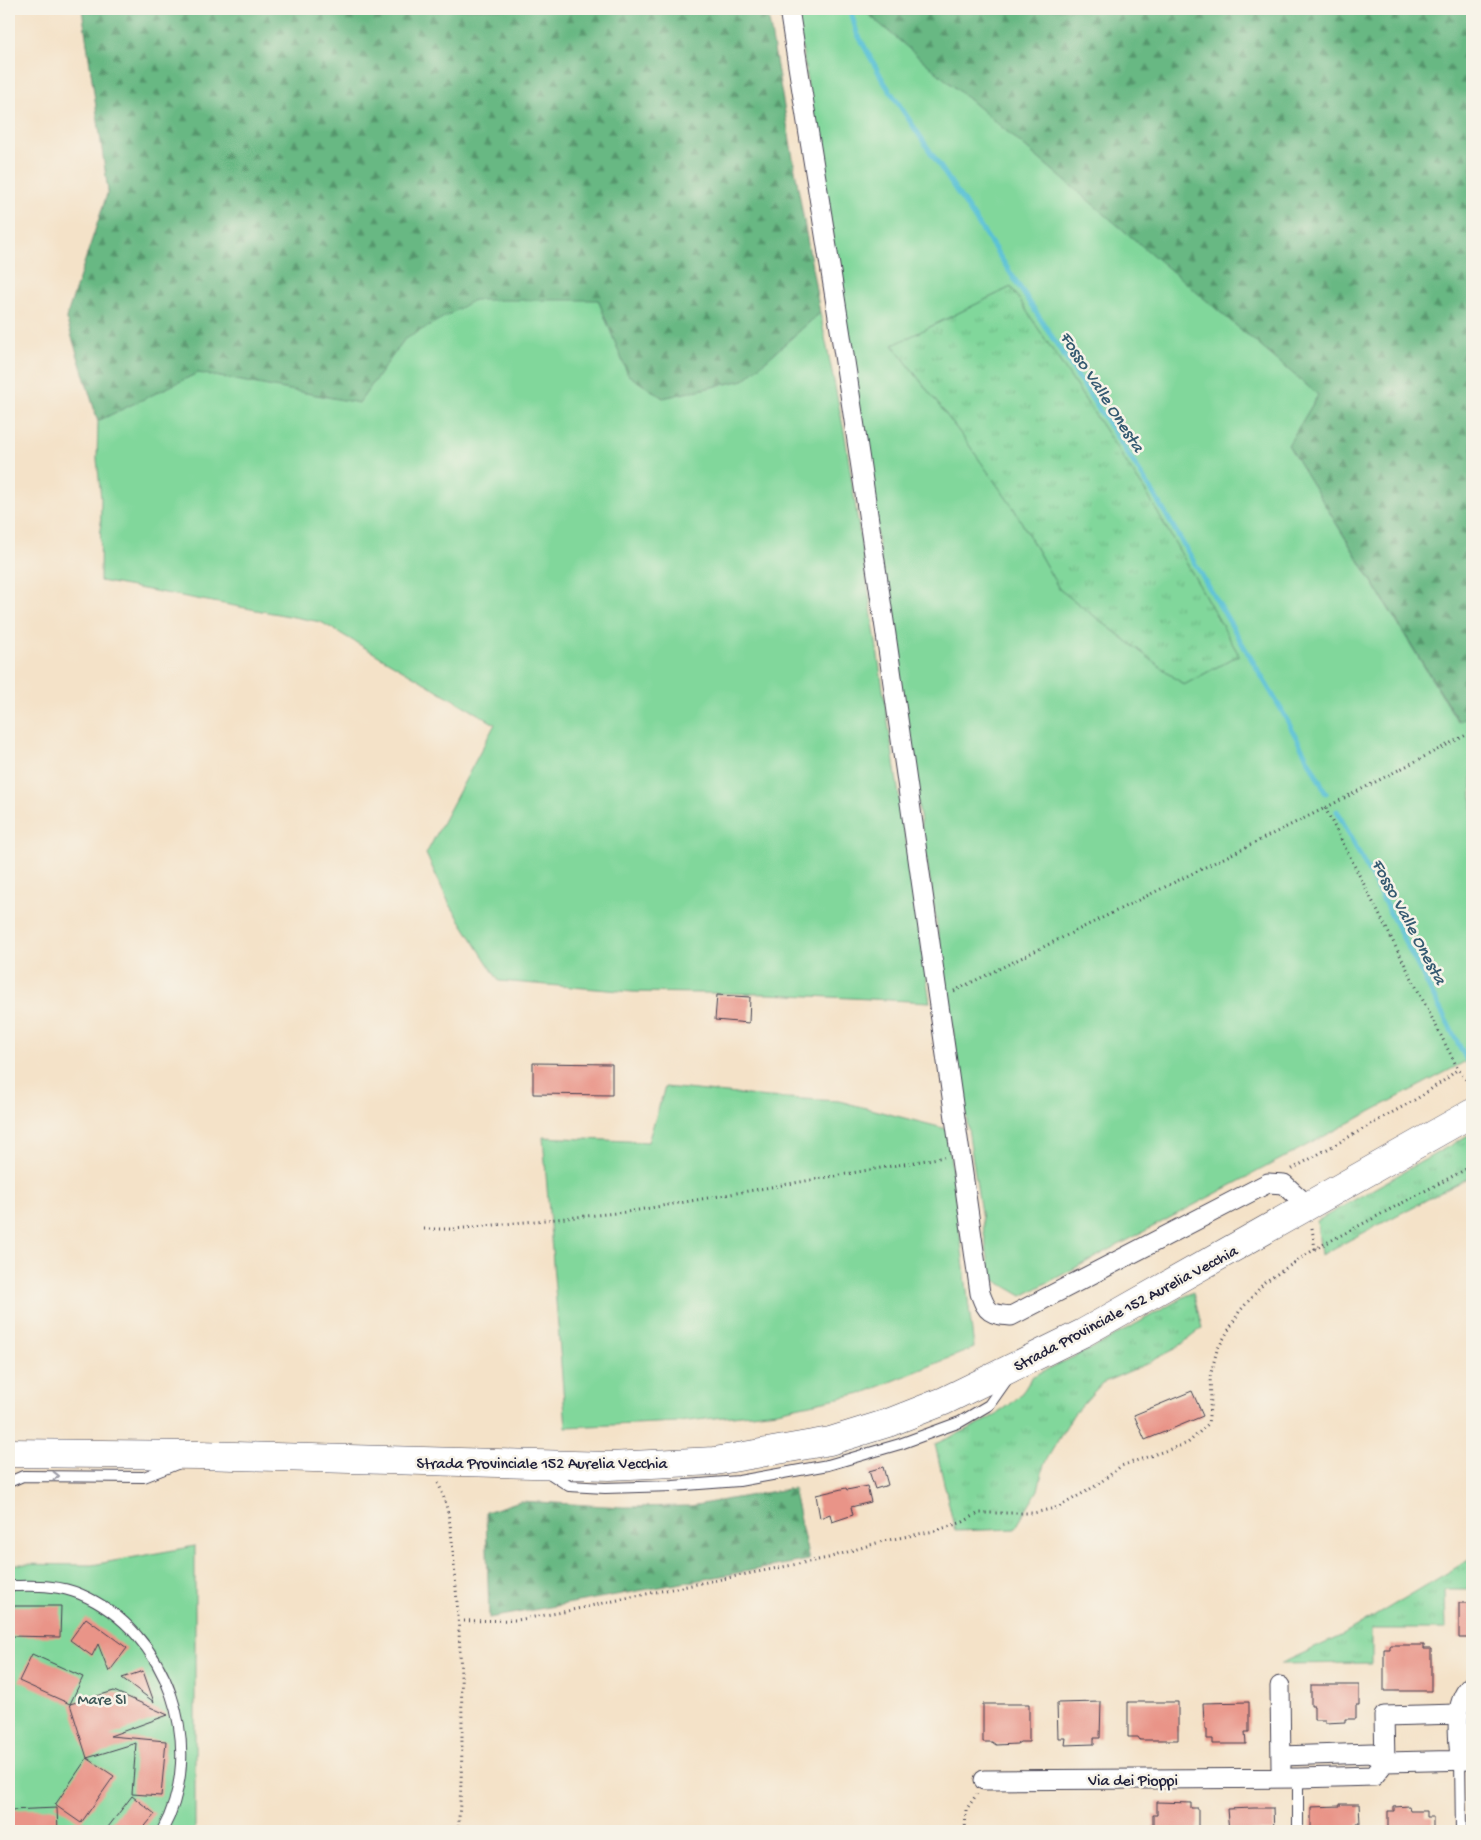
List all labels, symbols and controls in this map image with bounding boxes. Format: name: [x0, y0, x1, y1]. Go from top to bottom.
water label: Fosso Valle Onesta: [1054, 328, 1148, 457]
water label: Fosso Valle Onesta: [1366, 856, 1450, 990]
street label: Strada Provinciale 152 Aurelia Vecchia: [1011, 1242, 1243, 1377]
street label: Strada Provinciale 152 Aurelia Vecchia: [417, 1456, 669, 1475]
one-way arrow: [53, 1471, 61, 1481]
park label: Mare SI: [78, 1692, 126, 1711]
street label: Via dei Pioppi: [1087, 1773, 1178, 1792]

